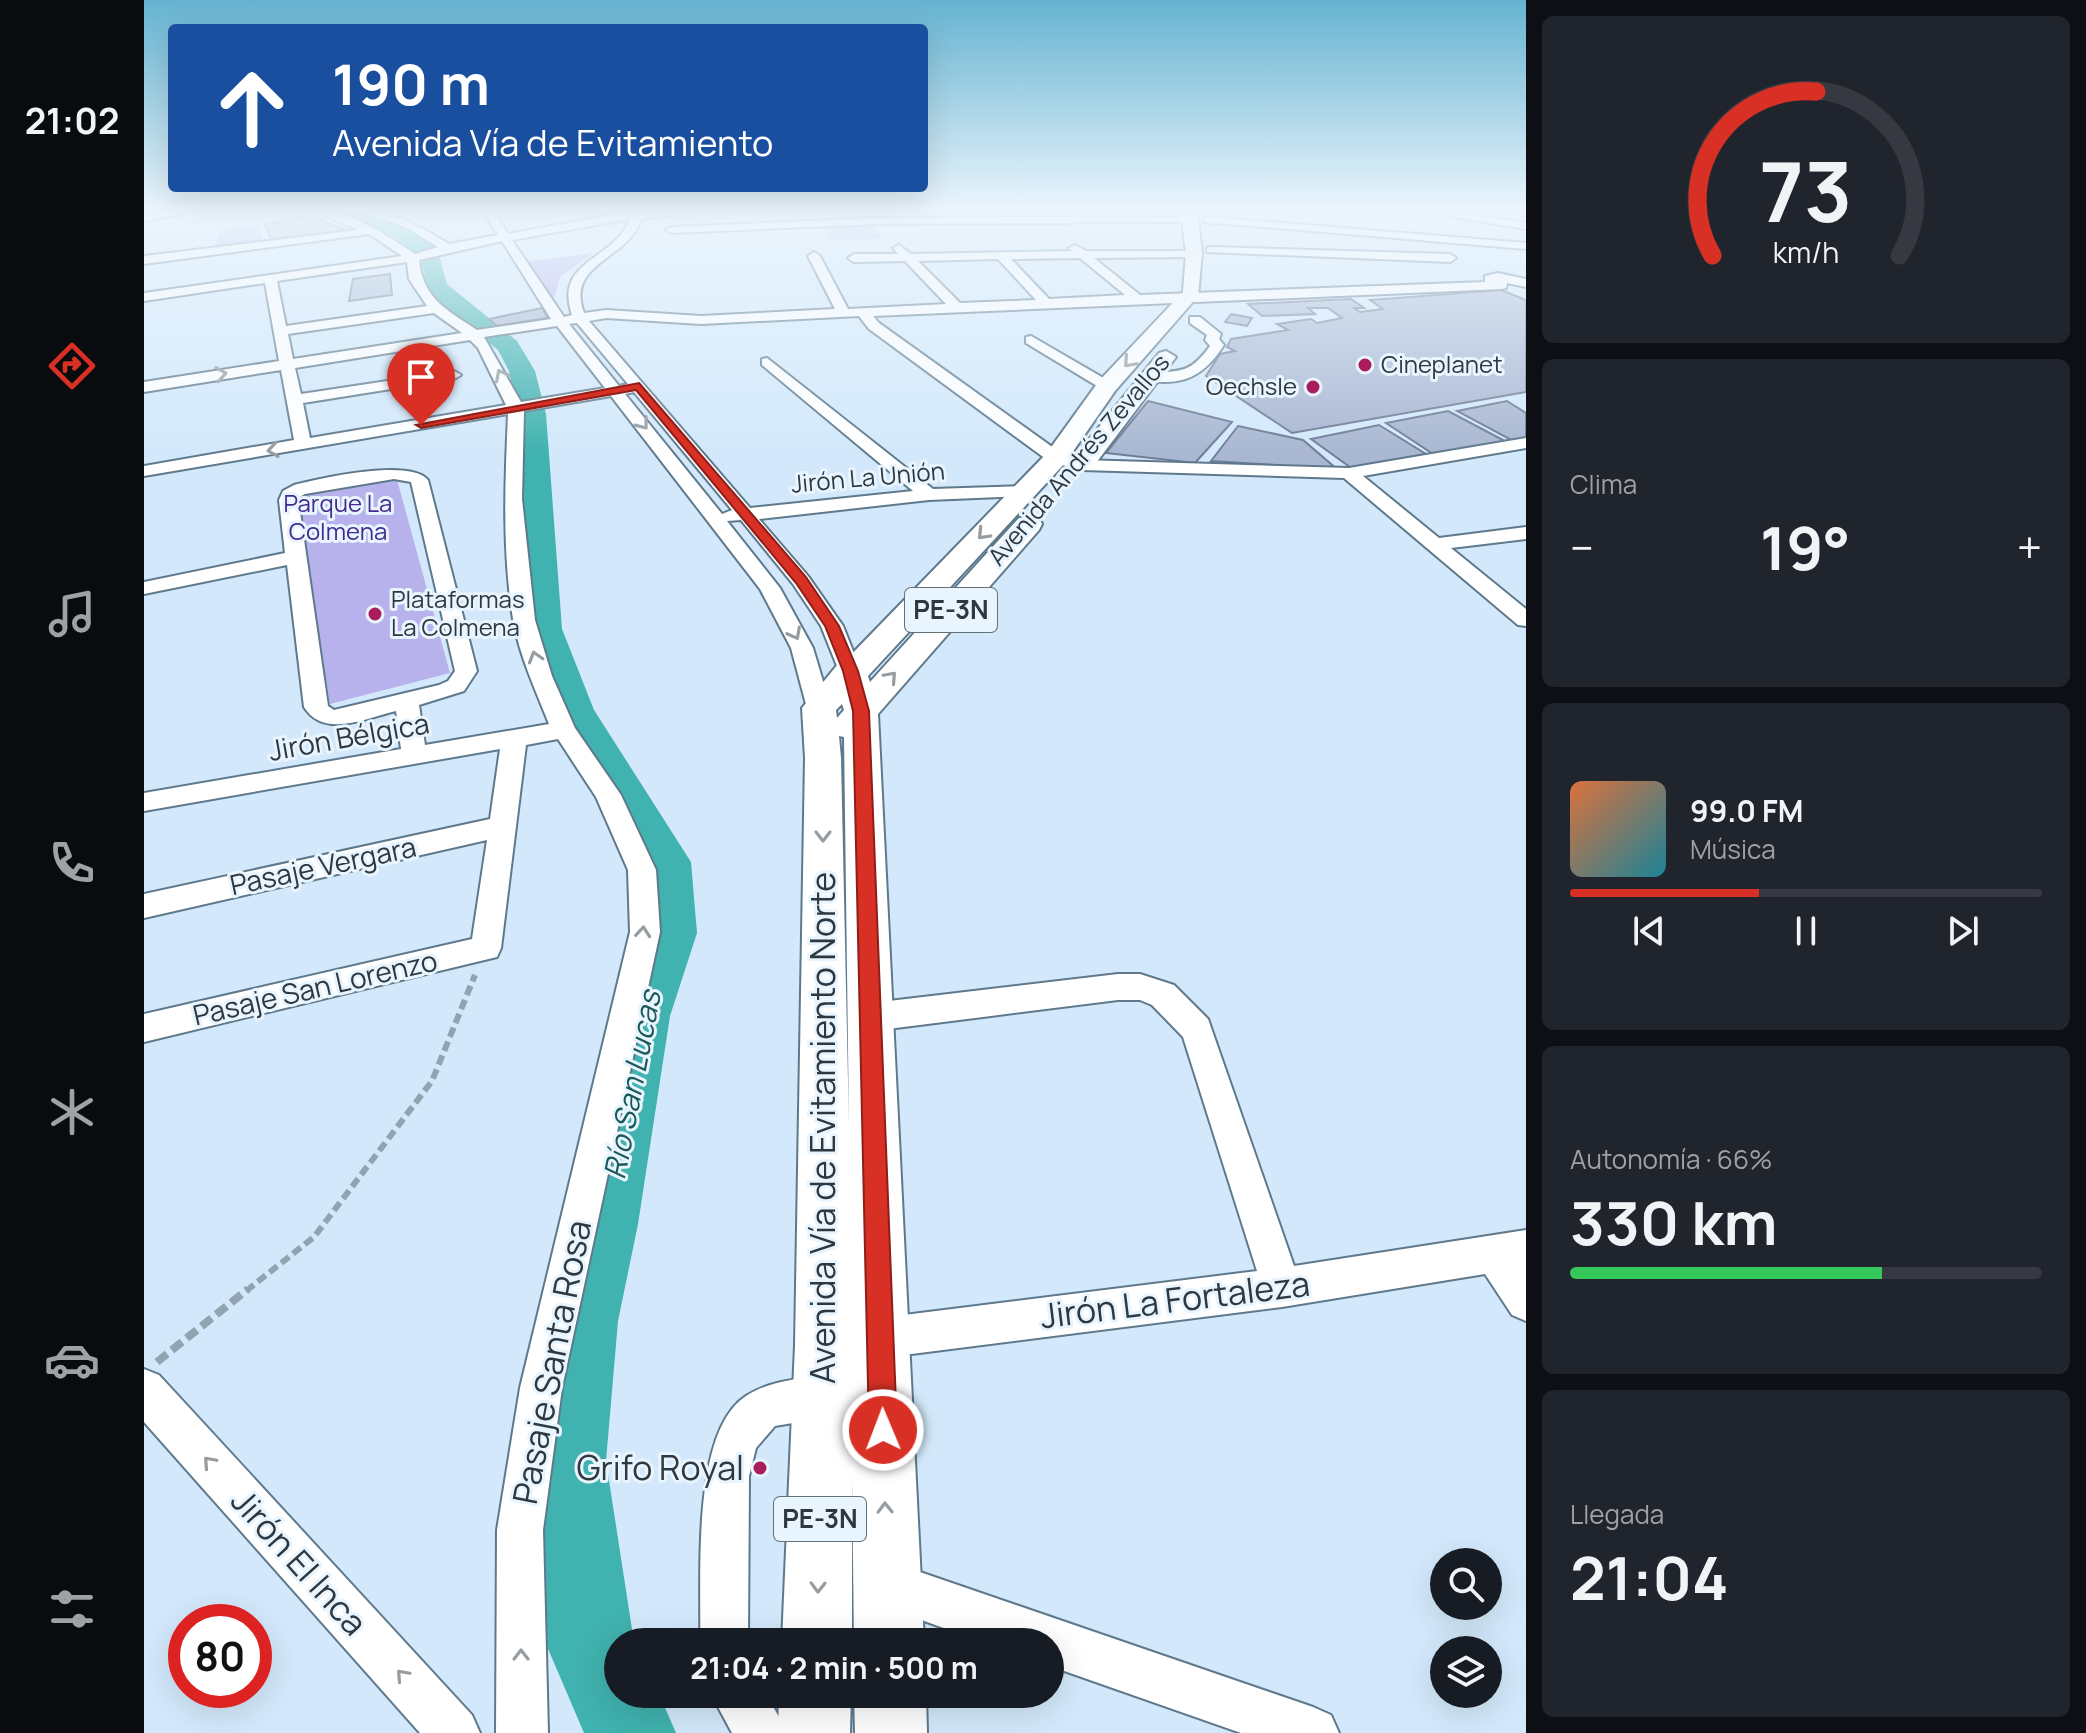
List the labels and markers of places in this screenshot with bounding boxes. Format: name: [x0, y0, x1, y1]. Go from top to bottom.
pin: [387, 343, 455, 425]
place label: Cineplanet: [1381, 347, 1503, 380]
marker: Cineplanet: [1356, 356, 1374, 374]
place label: Oechsle: [1206, 369, 1297, 402]
marker: Oechsle: [1304, 378, 1322, 396]
place label: Plataformas La Colmena: [391, 582, 525, 643]
marker: Plataformas La Colmena: [366, 605, 384, 623]
place label: Grifo Royal: [577, 1444, 744, 1490]
marker: Grifo Royal: [751, 1459, 769, 1477]

